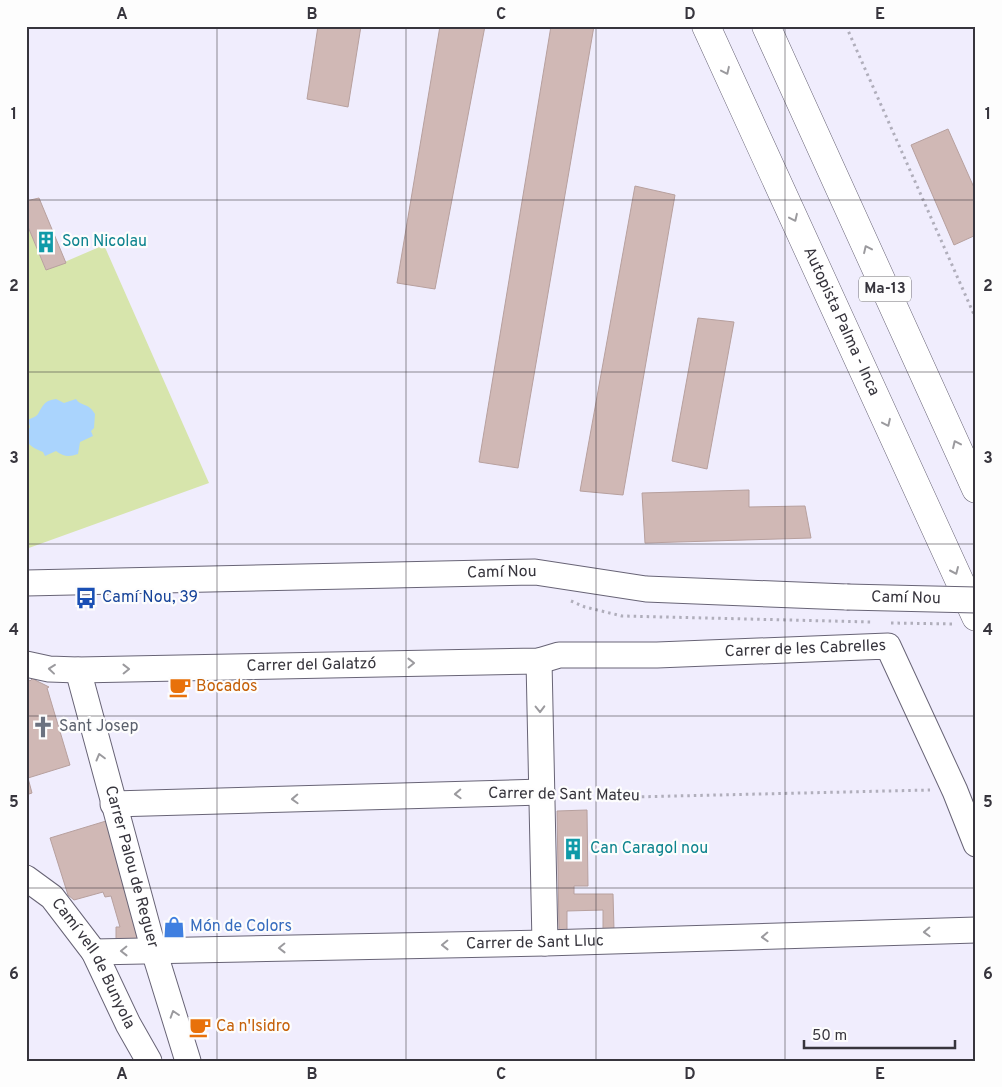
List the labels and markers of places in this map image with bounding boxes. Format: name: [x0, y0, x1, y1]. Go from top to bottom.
building icon: Son Nicolau: [33, 229, 59, 255]
place label: Son Nicolau: [62, 232, 147, 252]
bus stop icon: Camí Nou, 39: [73, 585, 99, 611]
place label: Camí Nou, 39: [102, 588, 198, 608]
cafe icon: Bocados: [167, 674, 193, 700]
place label: Bocados: [196, 677, 258, 697]
church icon: Sant Josep: [30, 714, 56, 740]
place label: Sant Josep: [59, 717, 138, 737]
building icon: Can Caragol nou: [560, 836, 586, 862]
place label: Can Caragol nou: [590, 839, 708, 859]
shop icon: Món de Colors: [161, 914, 187, 940]
place label: Món de Colors: [190, 917, 292, 937]
cafe icon: Ca n'Isidro: [187, 1014, 213, 1040]
place label: Ca n'Isidro: [216, 1017, 291, 1037]

